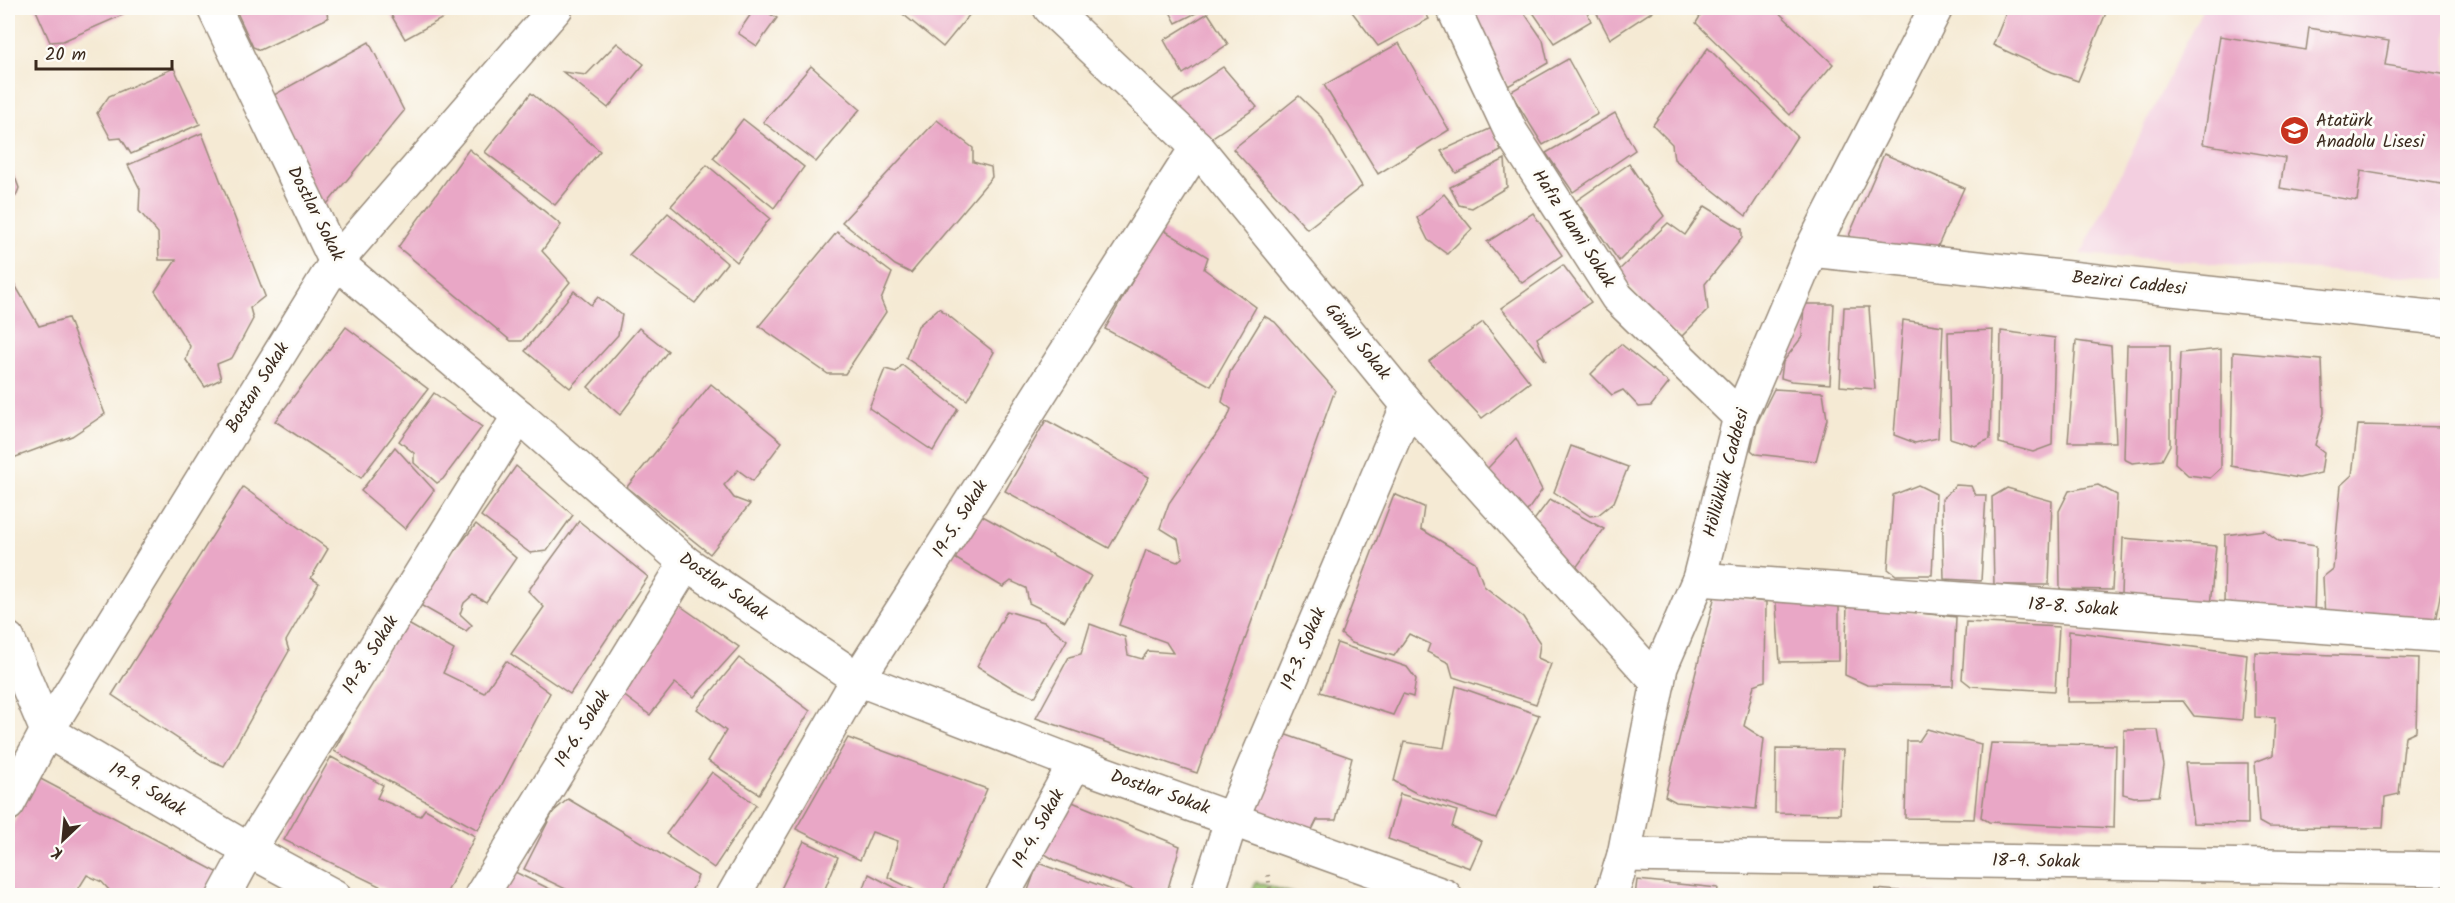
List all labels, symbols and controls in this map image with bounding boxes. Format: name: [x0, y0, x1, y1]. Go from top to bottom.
scale bar: [36, 33, 172, 71]
text: 20 m: [45, 41, 86, 70]
place label: Atatürk Anadolu Lisesi: [2316, 107, 2425, 157]
school or university icon: Atatürk Anadolu Lisesi: [2279, 115, 2311, 147]
street label: Dostlar Sokak: [279, 161, 352, 267]
street label: Hafız Hami Sokak: [1524, 164, 1623, 295]
street label: Bezirci Caddesi: [2071, 264, 2188, 304]
street label: Gönül Sokak: [1317, 297, 1398, 387]
street label: Bostan Sokak: [219, 336, 298, 439]
street label: Höllüklük Caddesi: [1696, 405, 1758, 541]
street label: 19-5. Sokak: [926, 474, 997, 564]
street label: Dostlar Sokak: [672, 545, 774, 629]
street label: 18-8. Sokak: [2027, 590, 2120, 626]
street label: 19-3. Sokak: [1274, 603, 1335, 695]
street label: 19-8. Sokak: [335, 610, 407, 700]
street label: 19-6. Sokak: [548, 684, 619, 774]
street label: 19-9. Sokak: [103, 755, 192, 825]
street label: Dostlar Sokak: [1106, 762, 1214, 824]
street label: 19-4. Sokak: [1005, 783, 1073, 874]
north arrow: [33, 810, 93, 870]
text: K: [47, 839, 67, 865]
street label: 18-9. Sokak: [1992, 847, 2081, 877]

